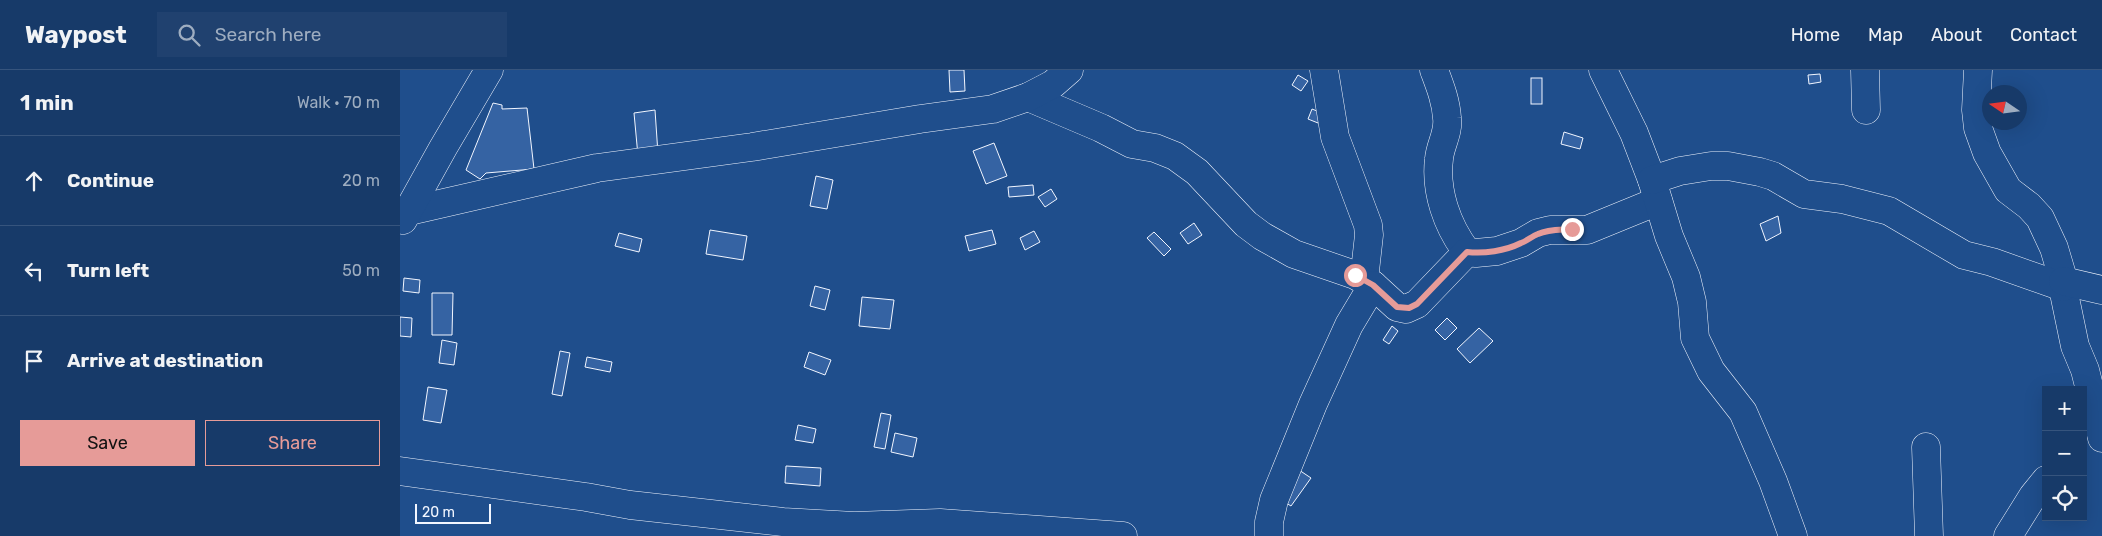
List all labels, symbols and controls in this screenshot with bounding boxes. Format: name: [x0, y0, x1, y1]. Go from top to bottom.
search box: [157, 12, 507, 57]
text: Waypost: [25, 21, 127, 49]
icon: search: [175, 21, 203, 49]
text: Search here: [215, 23, 321, 46]
text: Home: [1791, 24, 1840, 46]
text: Map: [1868, 24, 1903, 46]
text: About: [1931, 24, 1982, 46]
text: Contact: [2010, 24, 2077, 46]
north arrow: [1982, 85, 2027, 130]
text: 1 min: [20, 90, 74, 115]
text: Walk · 70 m: [297, 93, 380, 112]
icon: ahead: [20, 167, 48, 195]
text: Continue: [67, 169, 154, 192]
text: 20 m: [342, 171, 380, 190]
route end: [1561, 218, 1584, 241]
icon: left: [20, 257, 48, 285]
text: Turn left: [67, 259, 149, 282]
text: 50 m: [342, 261, 380, 280]
route start: [1344, 264, 1367, 287]
icon: arrive: [20, 347, 48, 375]
text: Arrive at destination: [67, 349, 263, 372]
map controls: [2042, 386, 2087, 521]
button: +: [2042, 386, 2087, 431]
button: Save: [20, 420, 195, 466]
button: Share: [205, 420, 380, 466]
button: −: [2042, 431, 2087, 476]
button: locate: [2042, 476, 2087, 521]
scale bar: [415, 501, 491, 524]
text: 20 m: [422, 504, 455, 521]

